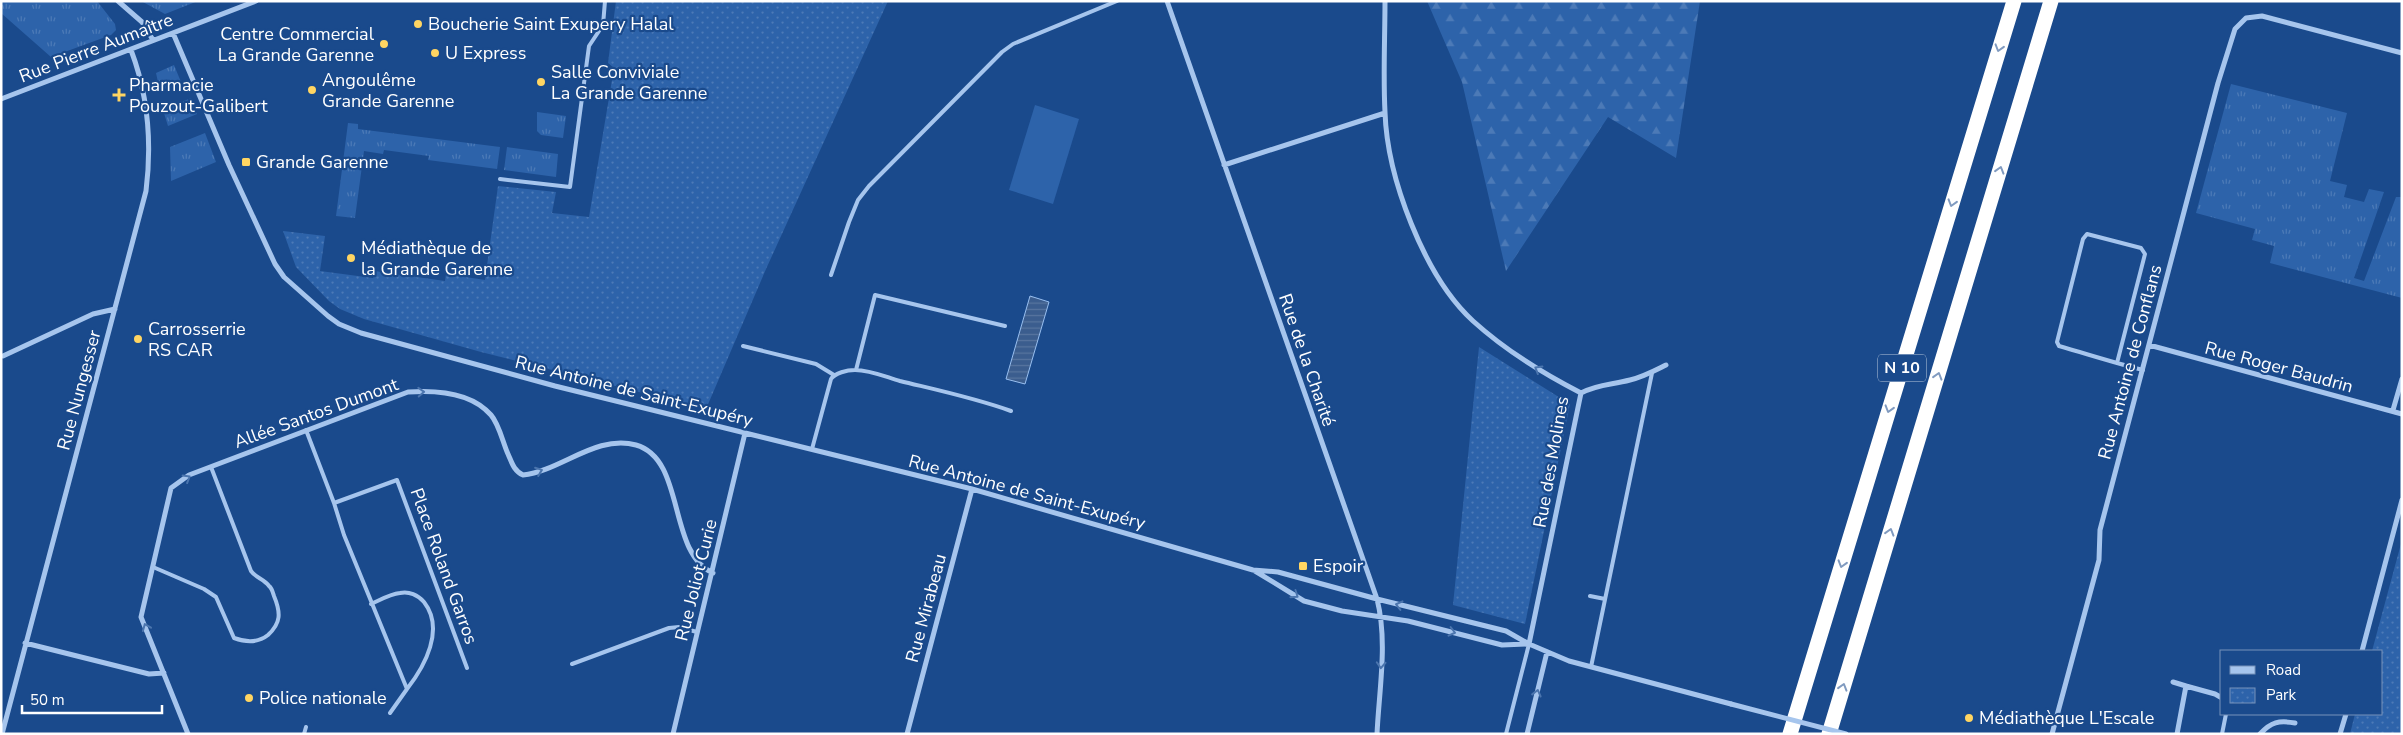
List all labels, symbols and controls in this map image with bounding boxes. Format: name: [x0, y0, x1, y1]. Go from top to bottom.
street label: Rue Pierre Aumaître: [16, 8, 176, 88]
place label: Boucherie Saint Exupery Halal: [428, 12, 674, 36]
marker: Boucherie Saint Exupery Halal: [412, 18, 424, 30]
place label: Centre Commercial La Grande Garenne: [218, 22, 375, 67]
marker: Centre Commercial La Grande Garenne: [378, 38, 390, 50]
place label: U Express: [445, 41, 526, 65]
one-way arrow: [1995, 43, 2005, 52]
marker: U Express: [429, 47, 441, 59]
place label: Salle Conviviale La Grande Garenne: [551, 60, 707, 105]
place label: Angoulême Grande Garenne: [322, 68, 454, 113]
place label: Pharmacie Pouzout-Galibert: [129, 73, 268, 118]
marker: Salle Conviviale La Grande Garenne: [535, 76, 547, 88]
marker: Angoulême Grande Garenne: [306, 84, 318, 96]
marker: Pharmacie Pouzout-Galibert: [113, 89, 125, 101]
place label: Grande Garenne: [256, 150, 388, 174]
marker: Grande Garenne: [240, 156, 252, 168]
one-way arrow: [1994, 167, 2004, 175]
one-way arrow: [1947, 199, 1957, 207]
place label: Médiathèque de la Grande Garenne: [361, 236, 513, 281]
marker: Médiathèque de la Grande Garenne: [345, 252, 357, 264]
street label: Rue Antoine de Conflans: [2092, 262, 2168, 462]
street label: Rue de la Charité: [1273, 290, 1341, 430]
place label: Carrosserrie RS CAR: [148, 317, 246, 362]
street label: Rue Nungesser: [51, 327, 107, 453]
marker: Carrosserrie RS CAR: [132, 333, 144, 345]
street label: Rue Roger Baudrin: [2202, 336, 2356, 398]
street label: Rue Antoine de Saint-Exupéry: [513, 350, 756, 432]
road number: N 10: [1878, 354, 1926, 382]
one-way arrow: [1535, 365, 1544, 375]
street label: Allée Santos Dumont: [231, 372, 402, 454]
one-way arrow: [1932, 372, 1942, 381]
one-way arrow: [417, 386, 425, 397]
street label: Rue des Molines: [1528, 394, 1574, 530]
one-way arrow: [1885, 404, 1895, 413]
street label: Rue Antoine de Saint-Exupéry: [906, 449, 1149, 535]
one-way arrow: [534, 466, 543, 477]
one-way arrow: [182, 474, 191, 484]
street label: Place Roland Garros: [405, 484, 483, 648]
street label: Rue Joliot Curie: [669, 517, 723, 643]
one-way arrow: [1885, 528, 1895, 536]
street label: Rue Mirabeau: [900, 551, 952, 665]
place label: Espoir: [1313, 554, 1364, 578]
marker: Espoir: [1297, 560, 1309, 572]
one-way arrow: [1837, 560, 1847, 568]
one-way arrow: [1289, 589, 1298, 598]
one-way arrow: [1395, 600, 1404, 611]
one-way arrow: [141, 624, 151, 632]
one-way arrow: [1447, 627, 1455, 637]
legend: [2220, 650, 2383, 715]
text: Road: [2266, 660, 2301, 680]
one-way arrow: [1375, 661, 1386, 669]
scale bar: [22, 682, 162, 714]
one-way arrow: [1838, 683, 1848, 692]
text: Park: [2266, 685, 2296, 705]
place label: Police nationale: [259, 686, 387, 710]
one-way arrow: [1531, 688, 1542, 697]
text: 50 m: [30, 690, 65, 710]
marker: Police nationale: [243, 692, 255, 704]
place label: Médiathèque L'Escale: [1979, 706, 2154, 730]
marker: Médiathèque L'Escale: [1963, 712, 1975, 724]

